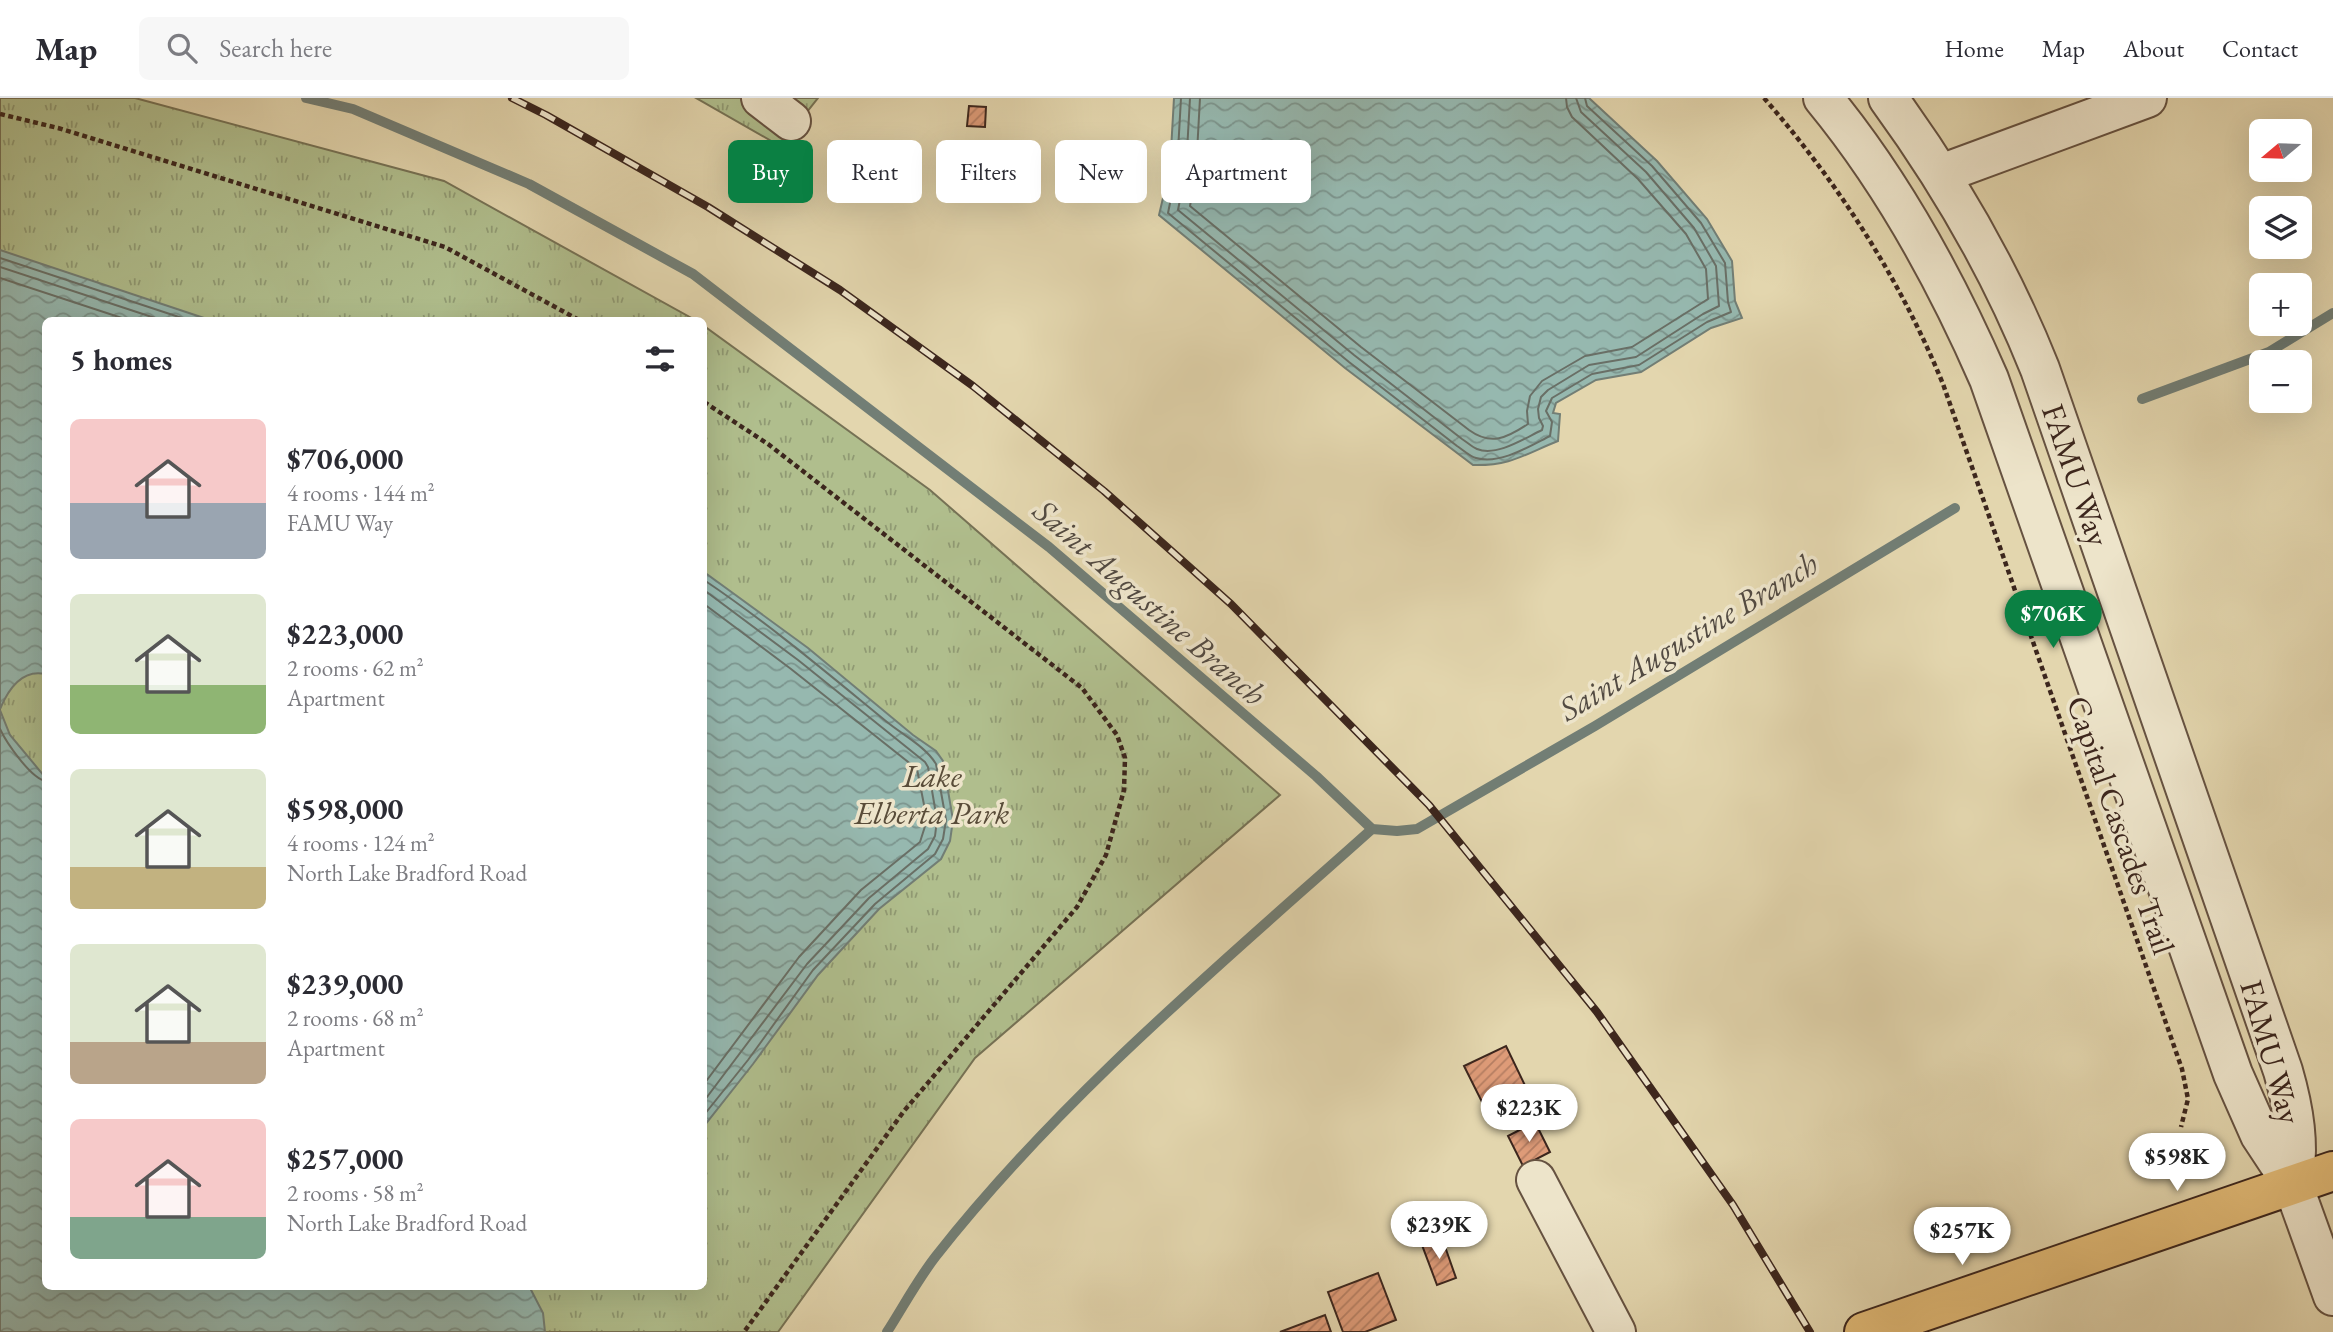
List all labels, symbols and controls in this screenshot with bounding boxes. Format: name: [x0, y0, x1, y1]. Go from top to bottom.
search box: [139, 17, 629, 80]
text: Map: [35, 27, 97, 70]
icon: search: [163, 29, 201, 67]
text: Search here: [219, 31, 332, 65]
text: Home: [1944, 33, 2004, 64]
text: Map: [2042, 33, 2085, 64]
text: About: [2123, 33, 2184, 64]
text: Contact: [2222, 33, 2298, 64]
north arrow: [2249, 119, 2312, 182]
map controls: [2249, 119, 2312, 413]
chip: Buy: [728, 140, 813, 203]
chip: Rent: [827, 140, 922, 203]
chip: Filters: [936, 140, 1041, 203]
chip: New: [1055, 140, 1147, 203]
chip: Apartment: [1161, 140, 1311, 203]
button: layers: [2249, 196, 2312, 259]
button: +: [2249, 273, 2312, 336]
text: 5 homes: [70, 340, 172, 379]
icon: filters: [641, 340, 679, 378]
button: −: [2249, 350, 2312, 413]
street label: FAMU Way: [2032, 398, 2120, 553]
text: $706,000: [287, 439, 403, 478]
icon: home: [126, 447, 210, 531]
text: 4 rooms · 144 m²: [287, 478, 435, 508]
water label: Saint Augustine Branch: [1024, 488, 1275, 715]
text: FAMU Way: [287, 508, 393, 538]
water label: Saint Augustine Branch: [1550, 542, 1825, 731]
pin: $706K: [2004, 590, 2102, 650]
text: $706K: [2021, 598, 2085, 628]
text: $223,000: [287, 614, 403, 653]
icon: home: [126, 622, 210, 706]
text: 2 rooms · 62 m²: [287, 653, 424, 683]
text: Apartment: [287, 683, 385, 713]
street label: Capital Cascades Trail: [2057, 690, 2185, 960]
park label: Lake Elberta Park: [853, 755, 1010, 834]
text: $598,000: [287, 789, 403, 828]
icon: home: [126, 797, 210, 881]
text: 4 rooms · 124 m²: [287, 828, 435, 858]
text: North Lake Bradford Road: [287, 858, 527, 888]
text: $239,000: [287, 964, 403, 1003]
icon: home: [126, 972, 210, 1056]
street label: FAMU Way: [2230, 975, 2312, 1130]
text: 2 rooms · 68 m²: [287, 1003, 424, 1033]
text: Apartment: [287, 1033, 385, 1063]
pin: $223K: [1480, 1084, 1578, 1144]
text: $223K: [1497, 1092, 1561, 1122]
pin: $598K: [2128, 1134, 2226, 1193]
text: $257,000: [287, 1139, 403, 1178]
text: $598K: [2145, 1141, 2209, 1171]
icon: home: [126, 1147, 210, 1231]
text: 2 rooms · 58 m²: [287, 1178, 424, 1208]
pin: $239K: [1390, 1202, 1488, 1261]
text: North Lake Bradford Road: [287, 1208, 527, 1238]
pin: $257K: [1913, 1208, 2011, 1267]
text: $239K: [1407, 1209, 1471, 1239]
text: $257K: [1930, 1215, 1994, 1245]

